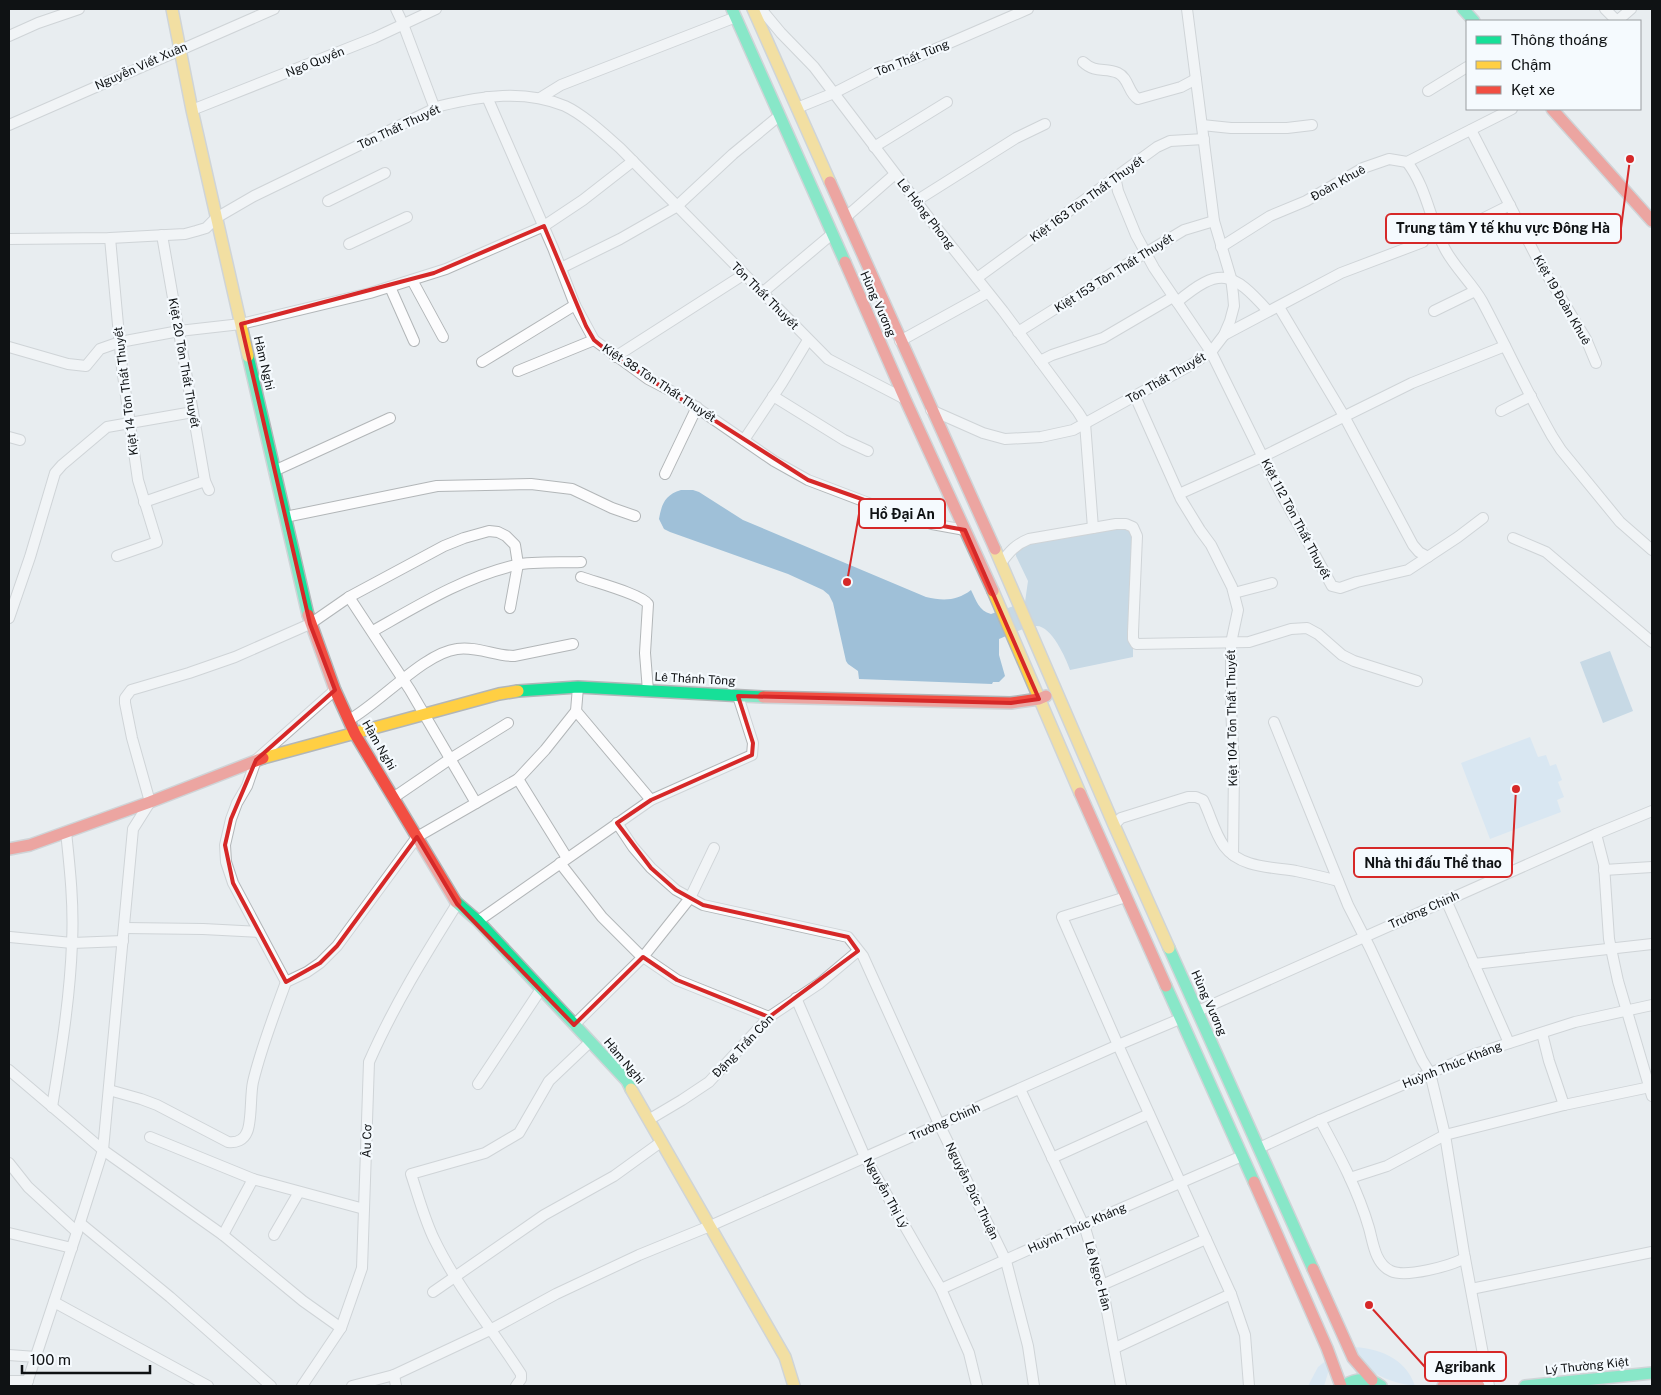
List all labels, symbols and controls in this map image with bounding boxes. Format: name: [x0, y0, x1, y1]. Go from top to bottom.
legend: [1466, 20, 1641, 110]
text: Thông thoáng: [1511, 31, 1608, 48]
street label: Tôn Thất Tùng: [873, 37, 951, 79]
street label: Nguyễn Viết Xuân: [93, 39, 189, 93]
street label: Ngô Quyền: [284, 44, 346, 80]
text: Chậm: [1511, 56, 1551, 73]
text: Kẹt xe: [1511, 81, 1555, 98]
street label: Tôn Thất Thuyết: [356, 102, 443, 152]
street label: Kiệt 163 Tôn Thất Thuyết: [1027, 153, 1147, 245]
street label: Đoàn Khuê: [1308, 162, 1368, 204]
street label: Lê Hồng Phong: [894, 176, 958, 252]
callout: Trung tâm Y tế khu vực Đông Hà: [1386, 214, 1621, 243]
text: Trung tâm Y tế khu vực Đông Hà: [1396, 220, 1610, 236]
street label: Kiệt 153 Tôn Thất Thuyết: [1052, 230, 1176, 315]
street label: Kiệt 19 Đoàn Khuê: [1531, 253, 1593, 347]
street label: Tôn Thất Thuyết: [728, 259, 802, 333]
street label: Hùng Vương: [857, 269, 899, 339]
street label: Kiệt 20 Tôn Thất Thuyết: [166, 297, 202, 430]
street label: Kiệt 14 Tôn Thất Thuyết: [111, 325, 141, 456]
street label: Hàm Nghi: [251, 334, 277, 392]
street label: Kiệt 38 Tôn Thất Thuyết: [599, 341, 719, 425]
street label: Tôn Thất Thuyết: [1124, 349, 1208, 406]
street label: Kiệt 112 Tôn Thất Thuyết: [1258, 456, 1334, 582]
callout: Hồ Đại An: [859, 499, 945, 528]
text: Hồ Đại An: [869, 506, 935, 522]
street label: Kiệt 104 Tôn Thất Thuyết: [1224, 649, 1240, 787]
street label: Lê Thánh Tông: [654, 670, 736, 688]
street label: Hàm Nghi: [359, 718, 399, 773]
callout: Nhà thi đấu Thể thao: [1354, 848, 1512, 877]
text: Nhà thi đấu Thể thao: [1364, 854, 1502, 871]
street label: Trường Chinh: [1387, 888, 1461, 932]
street label: Hùng Vương: [1188, 968, 1230, 1038]
street label: Đặng Trần Côn: [709, 1012, 777, 1080]
street label: Hàm Nghi: [601, 1035, 647, 1087]
street label: Huỳnh Thúc Kháng: [1400, 1039, 1504, 1091]
street label: Trường Chinh: [908, 1100, 982, 1144]
street label: Âu Cơ: [359, 1123, 375, 1158]
street label: Nguyễn Đức Thuận: [942, 1140, 1002, 1242]
street label: Nguyễn Thị Lý: [861, 1155, 912, 1231]
street label: Huỳnh Thúc Kháng: [1026, 1200, 1128, 1256]
street label: Lê Ngọc Hân: [1082, 1240, 1114, 1312]
scale bar: [22, 1342, 150, 1374]
text: 100 m: [30, 1351, 71, 1368]
callout: Agribank: [1425, 1352, 1506, 1381]
street label: Lý Thường Kiệt: [1544, 1355, 1630, 1377]
text: Agribank: [1434, 1359, 1496, 1375]

